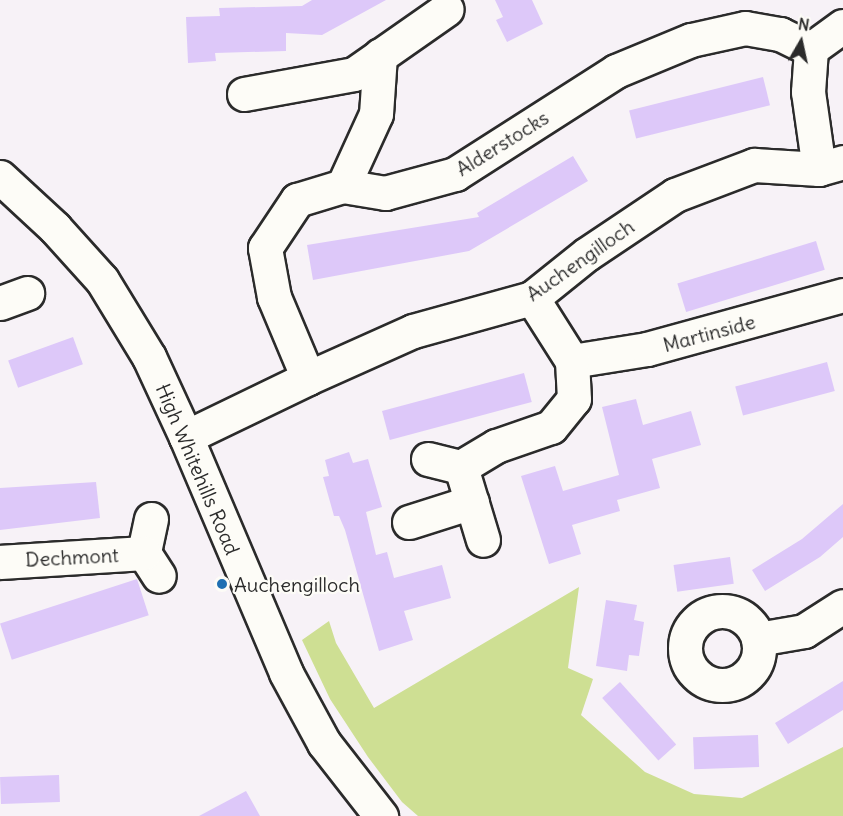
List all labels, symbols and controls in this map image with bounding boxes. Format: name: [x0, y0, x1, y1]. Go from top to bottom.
north arrow: [771, 12, 831, 72]
text: N: [797, 13, 811, 35]
street label: Alderstocks: [451, 105, 553, 181]
street label: Auchengilloch: [521, 214, 639, 306]
street label: Martinside: [660, 309, 758, 357]
street label: High Whitehills Road: [151, 380, 245, 558]
street label: Dechmont: [25, 543, 119, 571]
place label: Auchengilloch: [234, 572, 360, 596]
marker: Auchengilloch: [215, 577, 229, 591]

